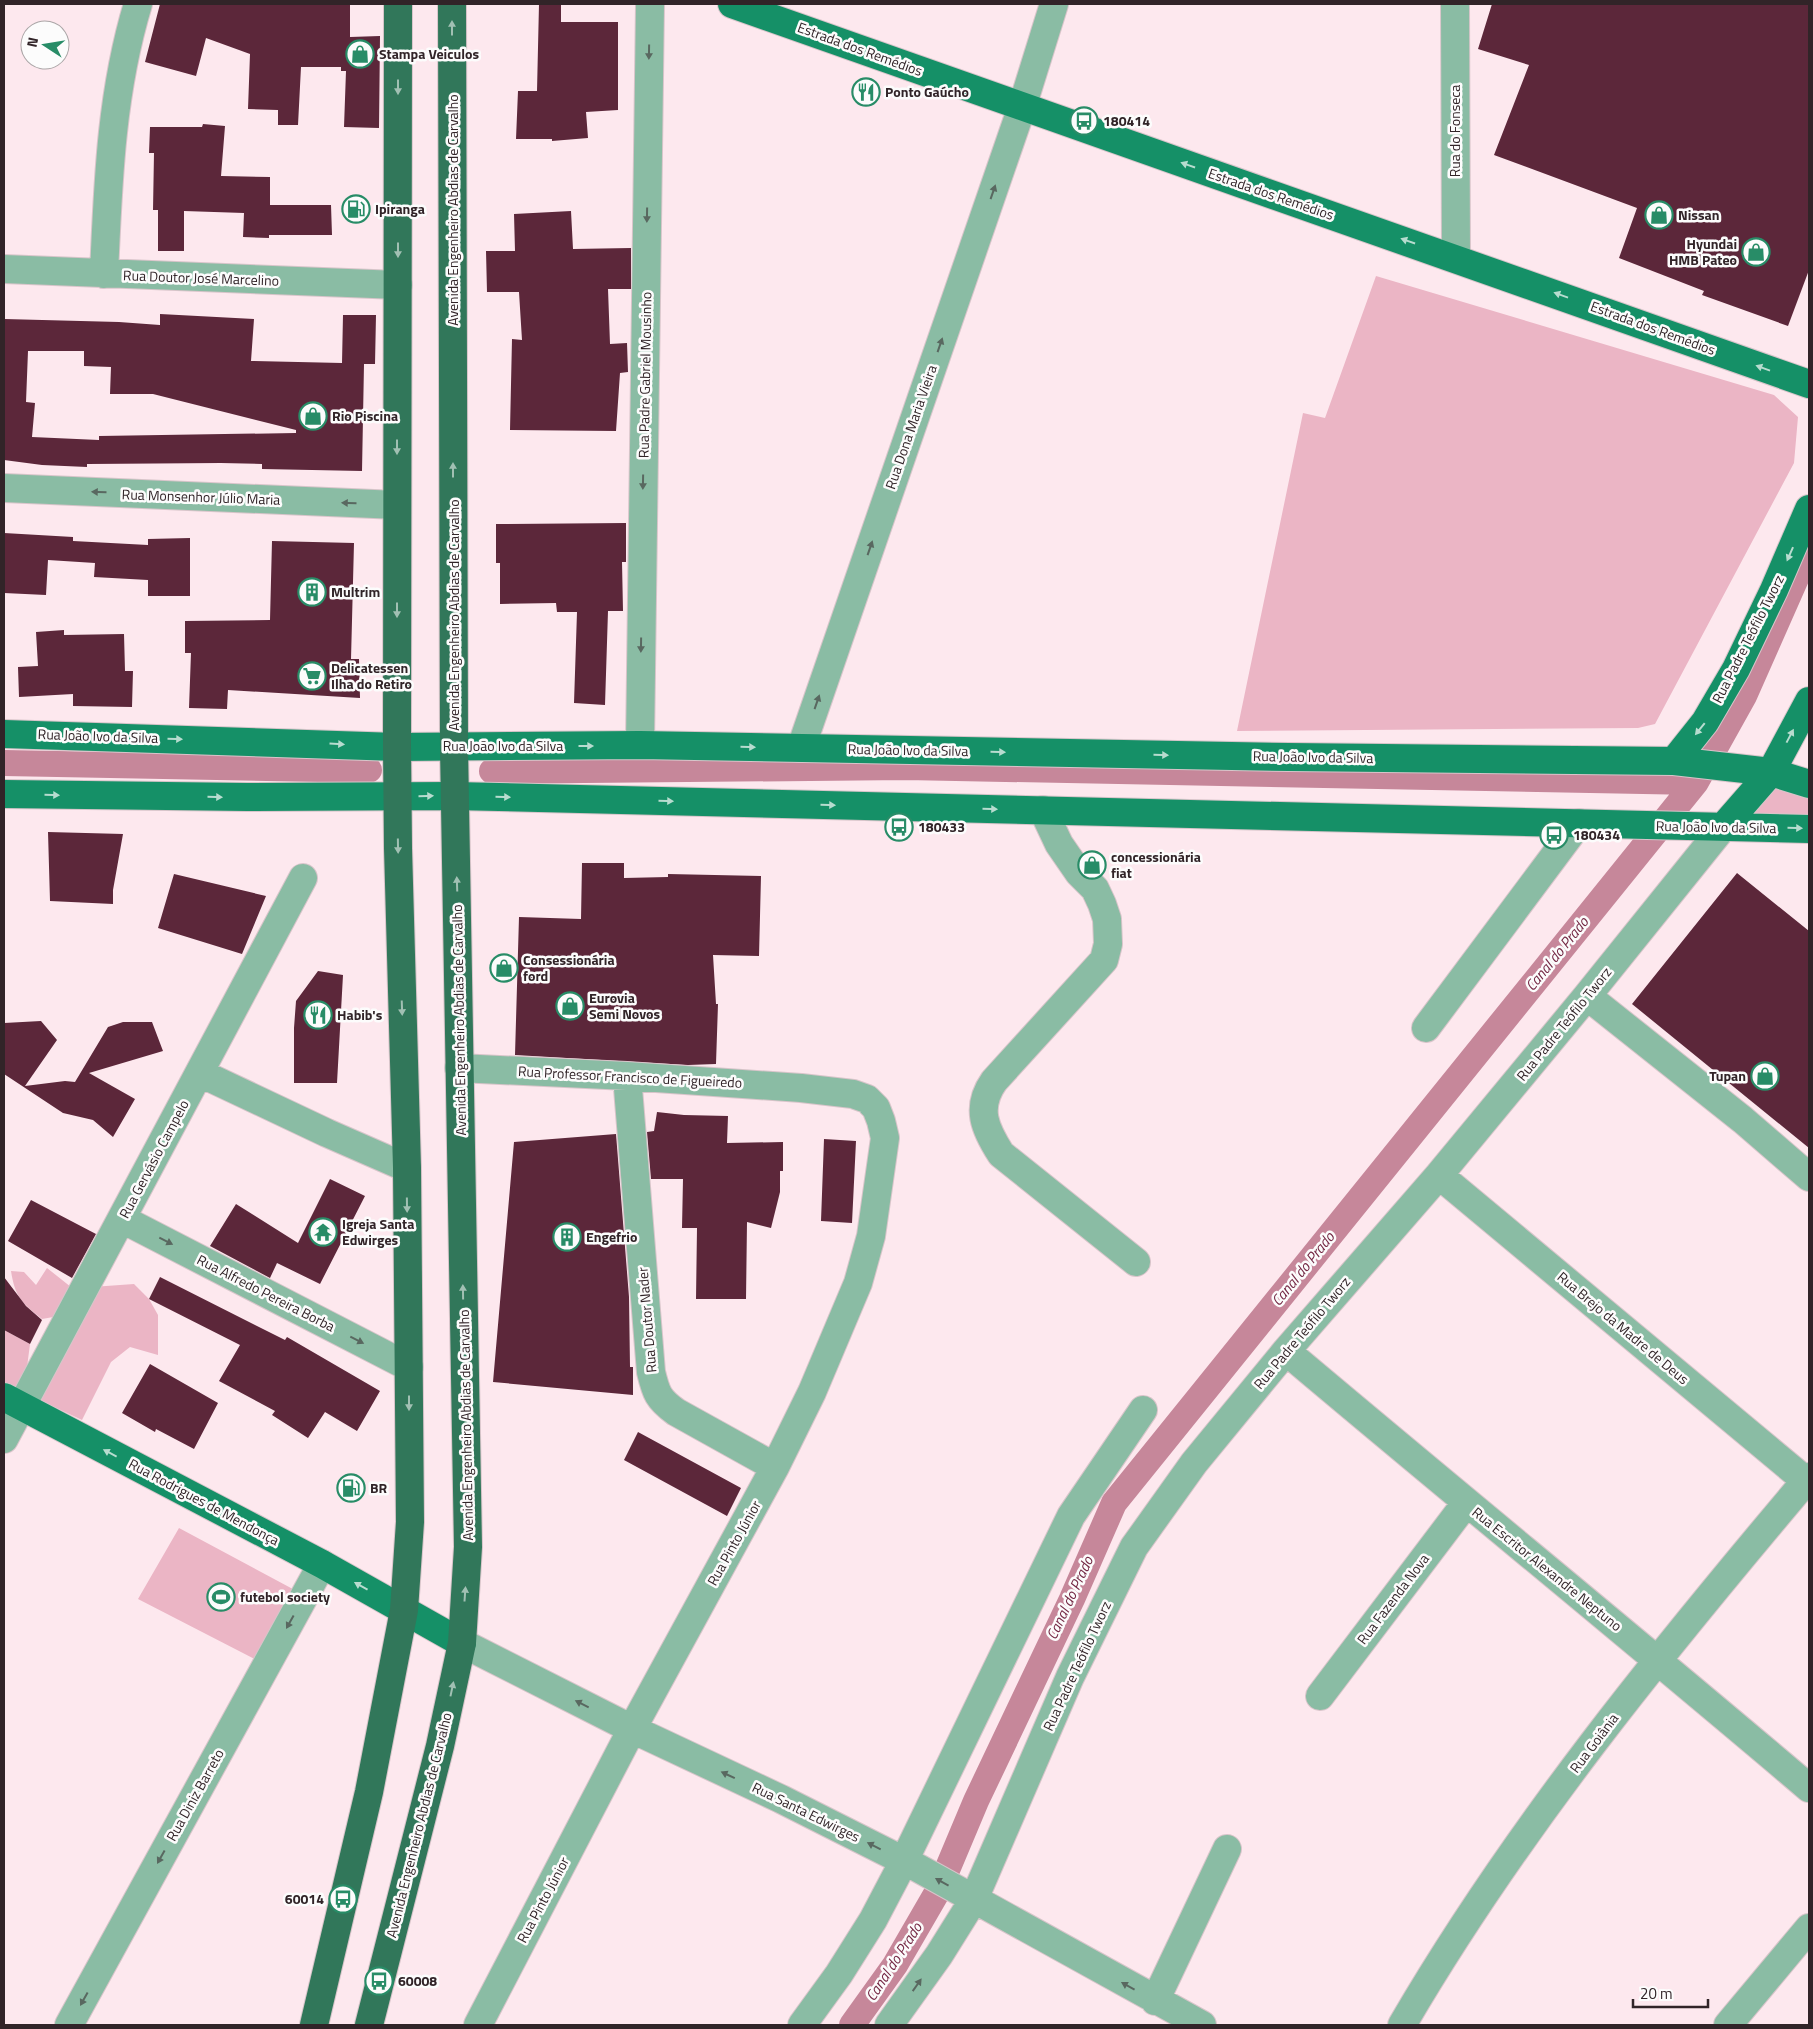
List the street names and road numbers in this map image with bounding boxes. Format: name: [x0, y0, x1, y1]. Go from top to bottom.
street label: Estrada dos Remédios: [795, 16, 926, 81]
street label: Rua do Fonseca: [1444, 85, 1465, 177]
street label: Avenida Engenheiro Abdias de Carvalho: [442, 94, 463, 326]
street label: Estrada dos Remédios: [1206, 162, 1337, 225]
street label: Rua Doutor José Marcelino: [123, 264, 279, 291]
street label: Rua Padre Gabriel Mousinho: [633, 292, 656, 458]
street label: Estrada dos Remédios: [1588, 295, 1719, 360]
street label: Rua Dona Maria Vieira: [879, 362, 942, 492]
street label: Rua Monsenhor Júlio Maria: [121, 483, 281, 510]
street label: Avenida Engenheiro Abdias de Carvalho: [443, 499, 464, 731]
street label: Rua Padre Teófilo Tworz: [1706, 571, 1789, 706]
street label: Rua João Ivo da Silva: [37, 723, 159, 748]
street label: Rua João Ivo da Silva: [443, 735, 563, 756]
street label: Rua João Ivo da Silva: [848, 738, 968, 761]
street label: Rua João Ivo da Silva: [1253, 745, 1373, 768]
street label: Rua João Ivo da Silva: [1656, 815, 1776, 838]
street label: Avenida Engenheiro Abdias de Carvalho: [446, 904, 471, 1136]
street label: Rua Padre Teófilo Tworz: [1511, 962, 1616, 1085]
street label: Rua Professor Francisco de Figueiredo: [517, 1060, 743, 1093]
street label: Rua Gervásio Campelo: [113, 1096, 194, 1222]
street label: Rua Alfredo Pereira Borba: [194, 1249, 339, 1336]
street label: Rua Doutor Nader: [631, 1266, 662, 1374]
street label: Rua Brejo da Madre de Deus: [1553, 1266, 1694, 1389]
street label: Rua Padre Teófilo Tworz: [1248, 1272, 1355, 1394]
street label: Avenida Engenheiro Abdias de Carvalho: [453, 1309, 478, 1541]
street label: Rua Rodrigues de Mendonça: [125, 1453, 283, 1550]
street label: Rua Pinto Júnior: [701, 1496, 766, 1589]
street label: Rua Escritor Alexandre Neptuno: [1468, 1502, 1627, 1636]
street label: Rua Fazenda Nova: [1351, 1549, 1434, 1648]
street label: Rua Padre Teófilo Tworz: [1037, 1597, 1116, 1734]
street label: Rua Goiânia: [1564, 1709, 1623, 1777]
street label: Avenida Engenheiro Abdias de Carvalho: [380, 1710, 457, 1940]
street label: Rua Diniz Barreto: [160, 1745, 229, 1845]
street label: Rua Santa Edwirges: [749, 1776, 864, 1847]
street label: Rua Pinto Júnior: [511, 1853, 574, 1946]

